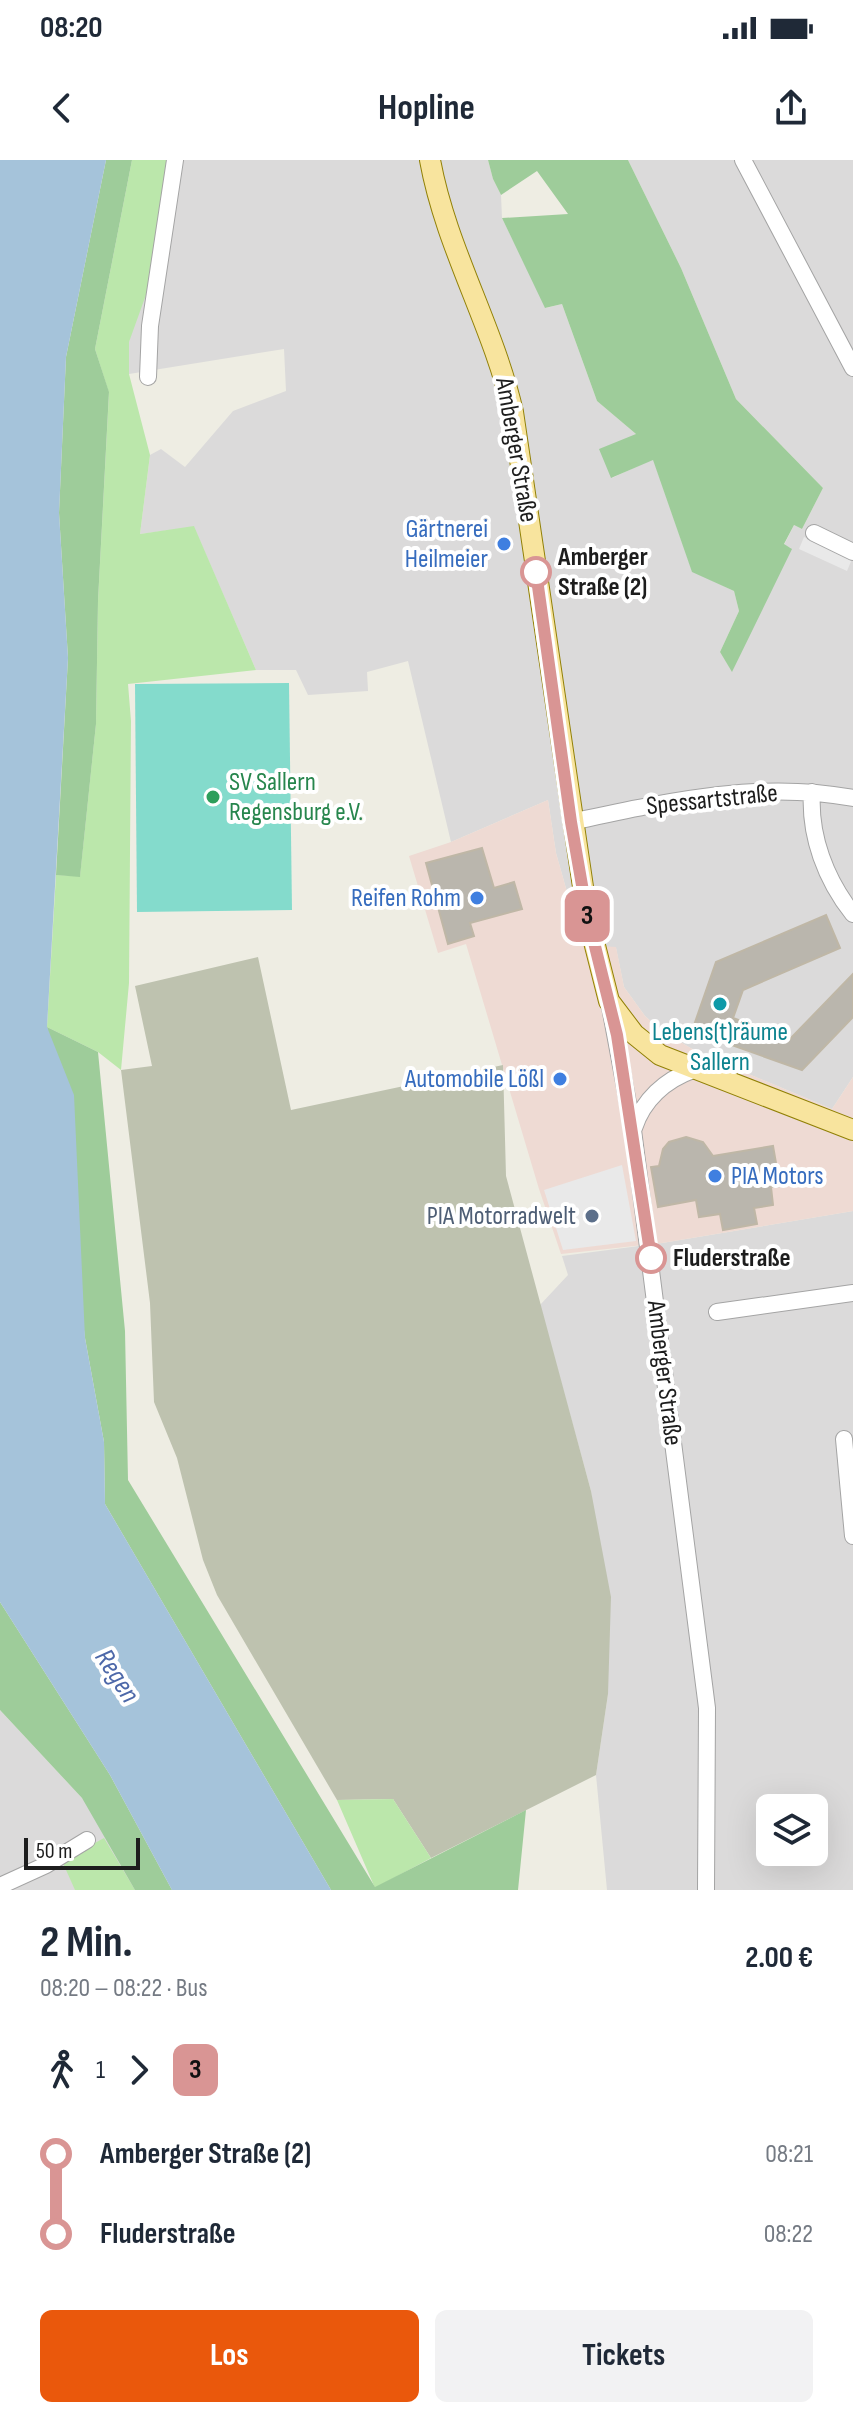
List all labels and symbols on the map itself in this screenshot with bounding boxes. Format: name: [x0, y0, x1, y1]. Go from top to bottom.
street label: Amberger Straße: [488, 374, 544, 525]
place label: Gärtnerei Heilmeier: [405, 514, 489, 575]
marker: Gärtnerei Heilmeier: [495, 535, 513, 553]
place label: Amberger Straße (2): [557, 542, 648, 603]
marker: Amberger Straße (2): [521, 557, 551, 587]
place label: SV Sallern Regensburg e.V.: [229, 767, 363, 828]
street label: Spessartstraße: [645, 778, 779, 822]
marker: SV Sallern Regensburg e.V.: [204, 788, 222, 806]
place label: Reifen Rohm: [351, 883, 461, 914]
marker: Reifen Rohm: [468, 889, 486, 907]
line badge: 3: [561, 890, 613, 942]
marker: Lebens(t)räume Sallern: [711, 995, 729, 1013]
place label: Lebens(t)räume Sallern: [652, 1017, 788, 1078]
place label: Automobile Lößl: [404, 1064, 544, 1095]
marker: Automobile Lößl: [551, 1070, 569, 1088]
place label: PIA Motors: [731, 1161, 824, 1192]
marker: PIA Motors: [706, 1167, 724, 1185]
place label: PIA Motorradwelt: [427, 1201, 576, 1232]
marker: PIA Motorradwelt: [583, 1207, 601, 1225]
marker: Fluderstraße: [636, 1243, 666, 1273]
place label: Fluderstraße: [673, 1243, 791, 1274]
street label: Amberger Straße: [640, 1298, 688, 1447]
water label: Regen: [88, 1643, 147, 1709]
scale bar: [24, 1834, 140, 1870]

